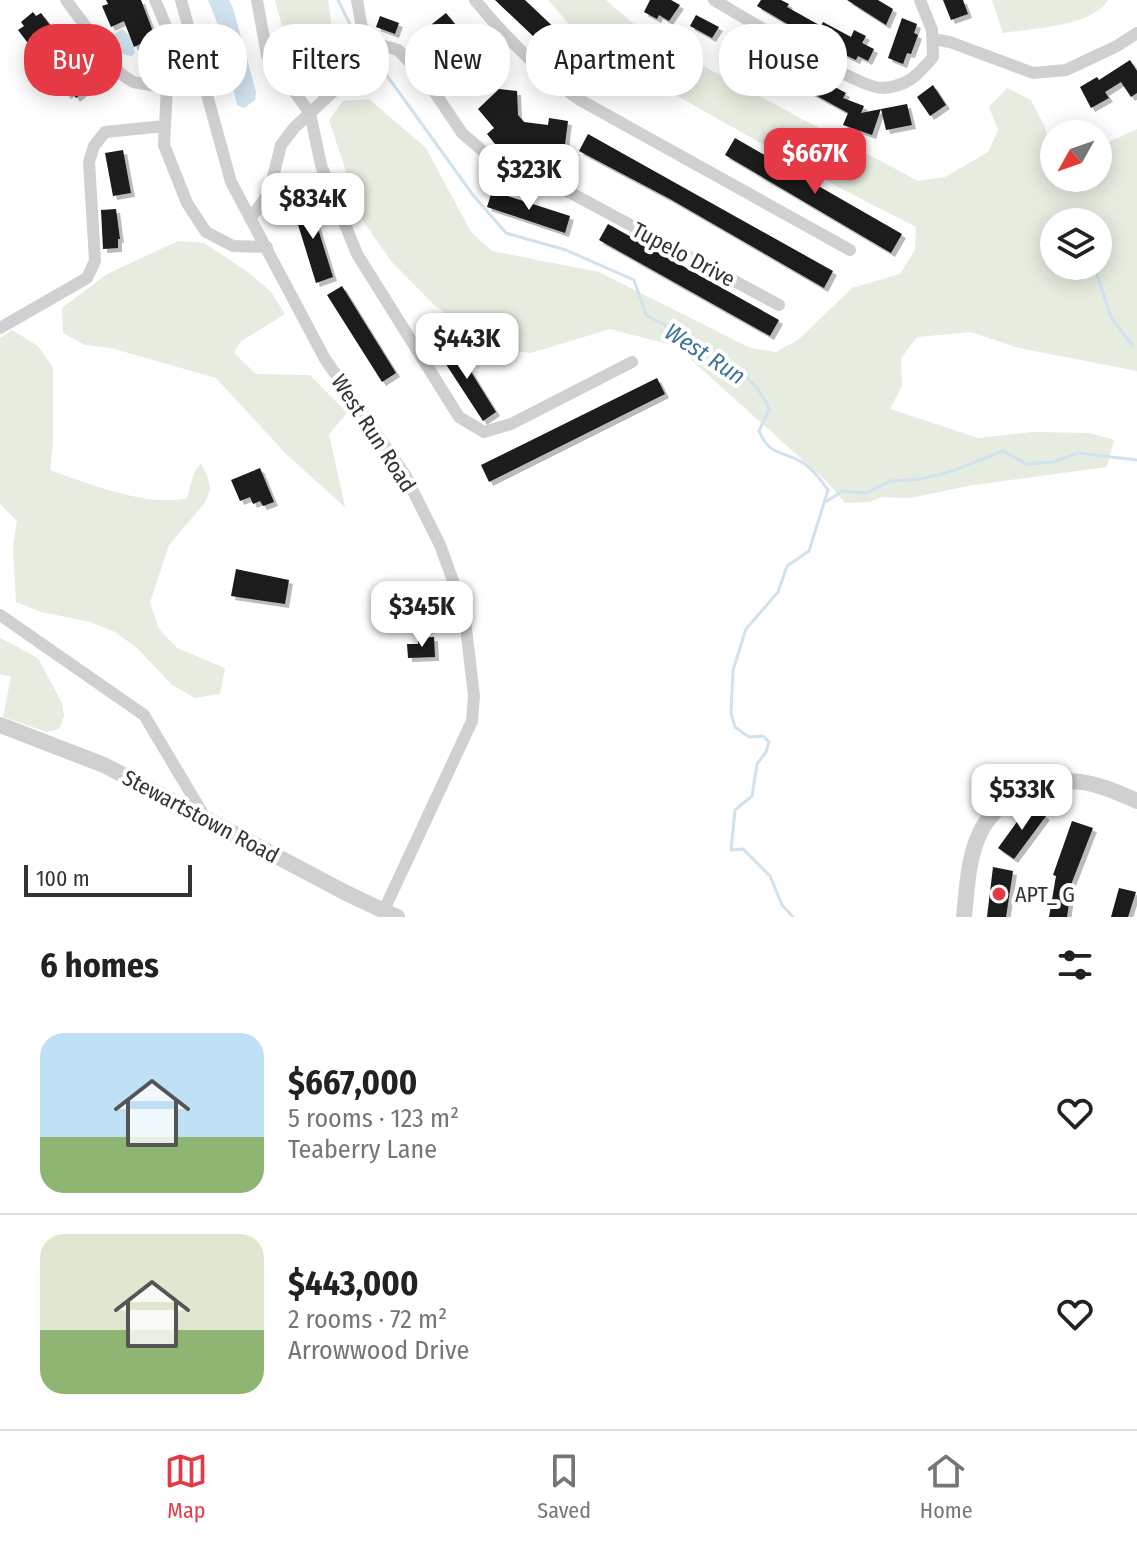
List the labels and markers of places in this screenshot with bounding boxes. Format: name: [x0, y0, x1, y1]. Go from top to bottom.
pin: $667K: [759, 128, 871, 196]
pin: $323K: [473, 144, 585, 212]
pin: $834K: [257, 173, 369, 241]
pin: $443K: [411, 313, 523, 381]
pin: $345K: [366, 581, 478, 649]
pin: $533K: [966, 764, 1078, 832]
place label: APT_ G: [1015, 881, 1075, 908]
marker: APT_ G: [990, 885, 1008, 903]

